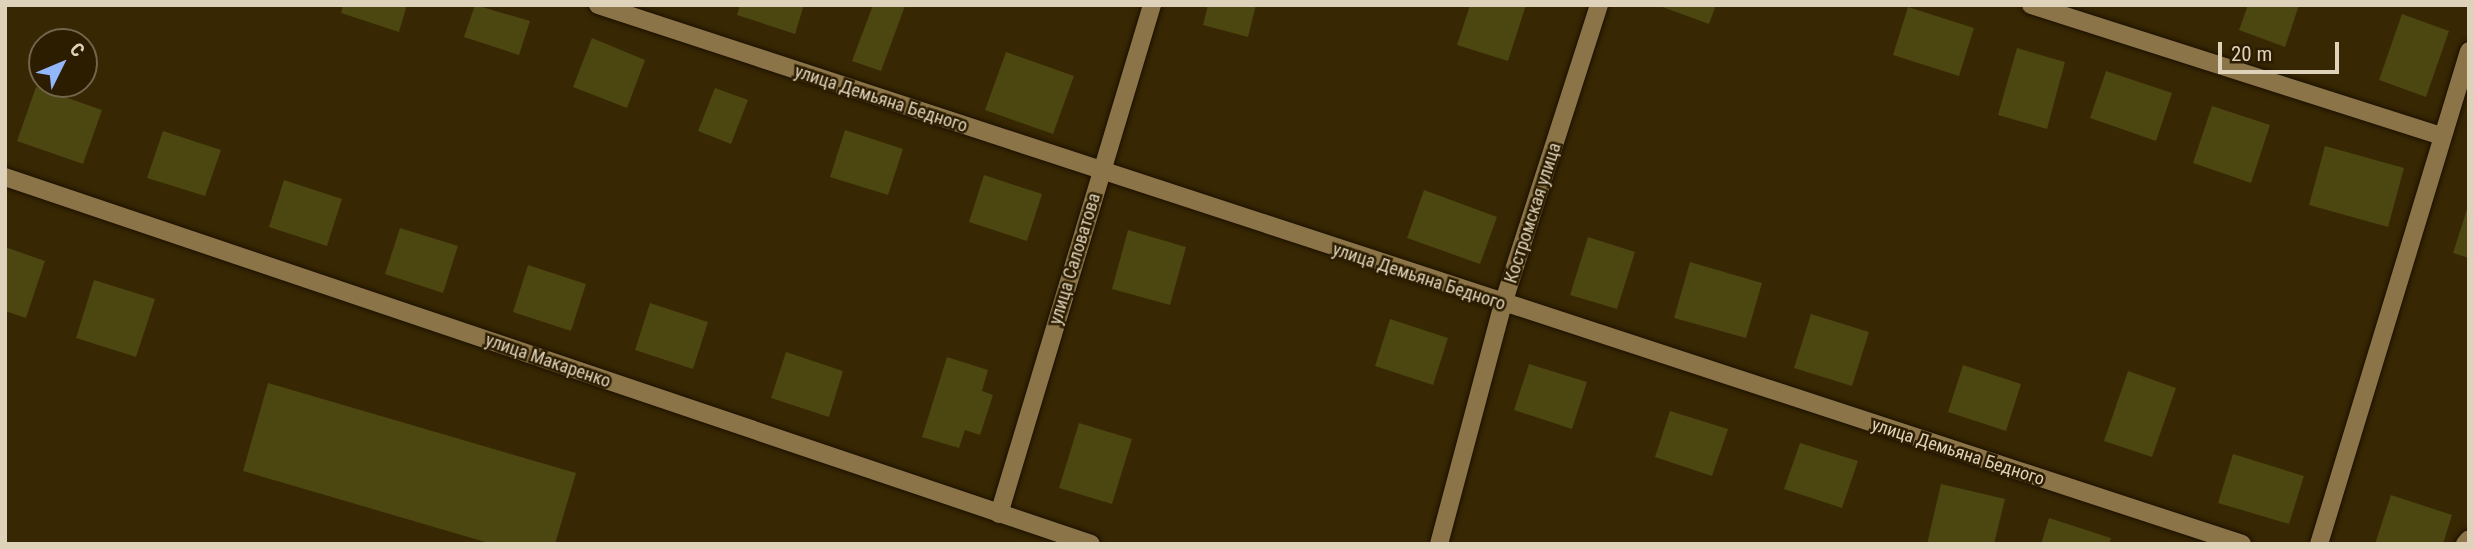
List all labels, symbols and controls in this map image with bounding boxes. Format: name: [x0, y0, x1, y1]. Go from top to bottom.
north arrow: [28, 28, 98, 98]
scale bar: [2222, 28, 2343, 72]
text: С: [65, 38, 89, 61]
text: 20 m: [2231, 42, 2272, 66]
street label: улица Демьяна Бедного: [792, 61, 970, 137]
street label: Костромская улица: [1500, 140, 1566, 286]
street label: улица Саловатова: [1045, 191, 1105, 327]
street label: улица Демьяна Бедного: [1330, 239, 1508, 315]
street label: улица Макаренко: [482, 329, 614, 393]
street label: улица Демьяна Бедного: [1869, 414, 2047, 490]

